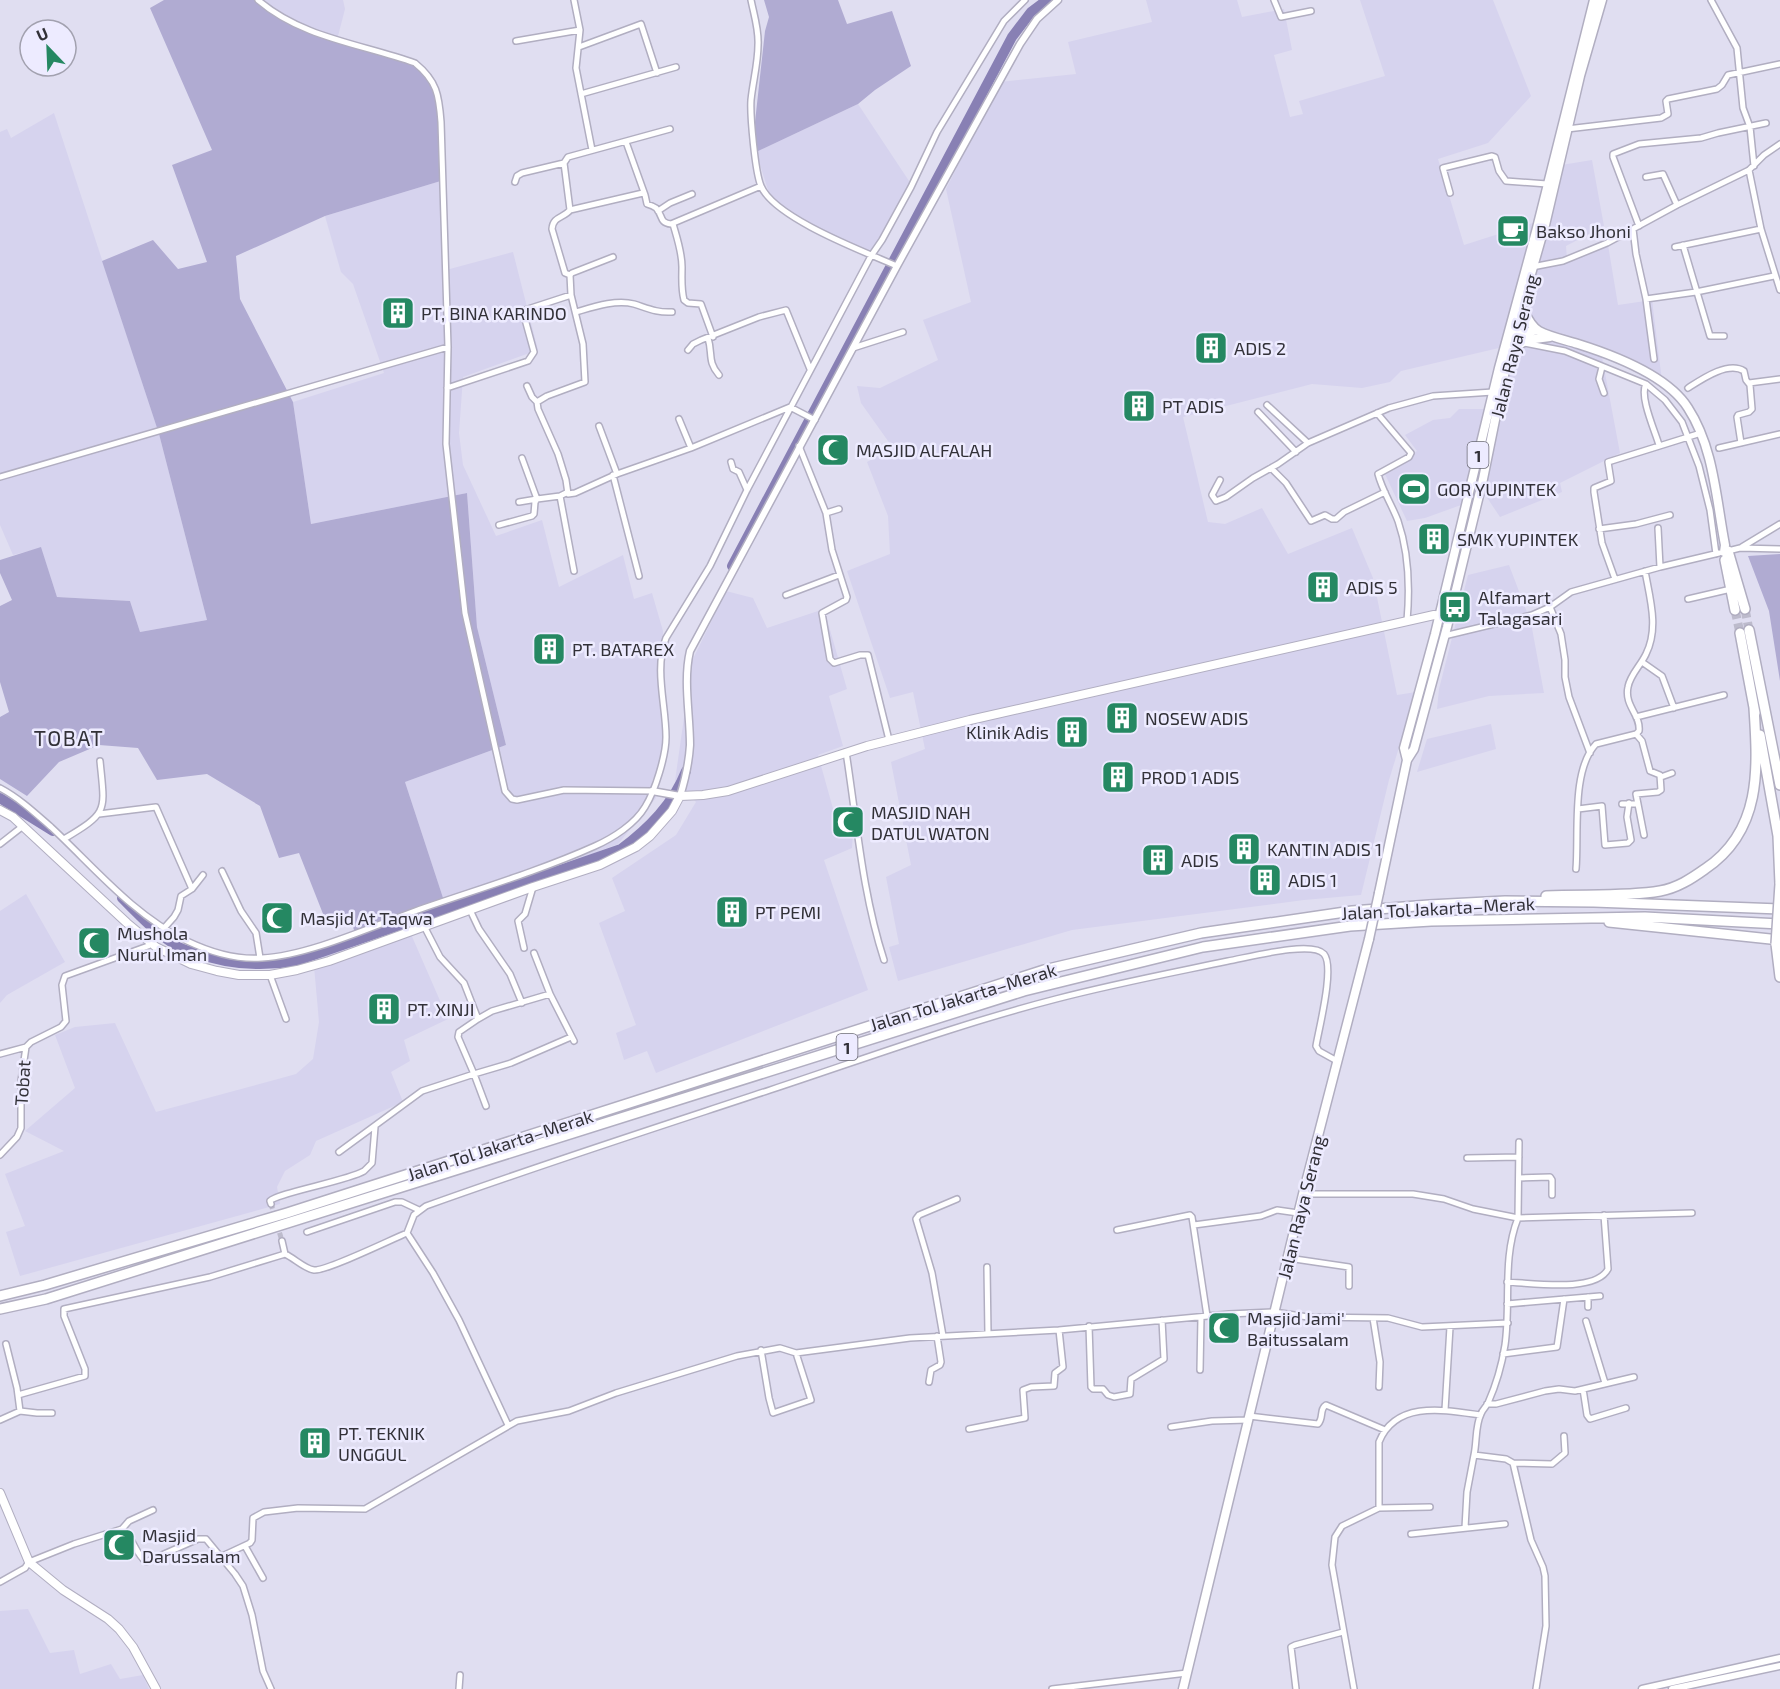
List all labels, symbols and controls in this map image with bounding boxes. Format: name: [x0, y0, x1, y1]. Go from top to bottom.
north arrow: [18, 18, 78, 78]
text: U: [33, 23, 51, 45]
cafe icon: Bakso Jhoni: [1495, 213, 1531, 249]
place label: Bakso Jhoni: [1536, 220, 1631, 242]
street label: Jalan Raya Serang: [1485, 272, 1543, 420]
building icon: PT, BINA KARINDO: [380, 295, 416, 331]
place label: PT, BINA KARINDO: [421, 302, 567, 324]
building icon: ADIS 2: [1193, 330, 1229, 366]
place label: ADIS 2: [1234, 337, 1286, 359]
building icon: PT ADIS: [1121, 388, 1157, 424]
place label: PT ADIS: [1162, 395, 1224, 417]
mosque icon: MASJID ALFALAH: [815, 432, 851, 468]
place label: MASJID ALFALAH: [856, 439, 992, 461]
road number: 1: [1468, 442, 1488, 468]
sports icon: GOR YUPINTEK: [1396, 471, 1432, 507]
place label: GOR YUPINTEK: [1437, 478, 1557, 500]
building icon: SMK YUPINTEK: [1416, 521, 1452, 557]
place label: SMK YUPINTEK: [1457, 528, 1579, 550]
building icon: ADIS 5: [1305, 569, 1341, 605]
place label: ADIS 5: [1346, 576, 1398, 598]
place label: Alfamart Talagasari: [1478, 586, 1562, 629]
bus stop icon: Alfamart Talagasari: [1437, 589, 1473, 625]
building icon: PT. BATAREX: [531, 631, 567, 667]
place label: PT. BATAREX: [572, 638, 674, 660]
building icon: NOSEW ADIS: [1104, 700, 1140, 736]
place label: NOSEW ADIS: [1145, 707, 1248, 729]
building icon: Klinik Adis: [1054, 714, 1090, 750]
place label: Klinik Adis: [966, 721, 1049, 743]
district label: TOBAT: [34, 725, 104, 750]
building icon: PROD 1 ADIS: [1100, 759, 1136, 795]
place label: PROD 1 ADIS: [1141, 766, 1239, 788]
place label: MASJID NAH DATUL WATON: [871, 801, 990, 844]
mosque icon: MASJID NAH DATUL WATON: [830, 804, 866, 840]
building icon: KANTIN ADIS 1: [1226, 831, 1262, 867]
place label: KANTIN ADIS 1: [1267, 838, 1382, 860]
building icon: ADIS: [1140, 842, 1176, 878]
place label: ADIS: [1181, 849, 1219, 871]
building icon: ADIS 1: [1247, 862, 1283, 898]
place label: ADIS 1: [1288, 869, 1337, 891]
street label: Jalan Tol Jakarta–Merak: [1341, 892, 1535, 924]
building icon: PT PEMI: [714, 894, 750, 930]
mosque icon: Masjid At Taqwa: [259, 900, 295, 936]
place label: PT PEMI: [755, 901, 821, 923]
place label: Masjid At Taqwa: [300, 907, 433, 929]
place label: Mushola Nurul Iman: [117, 922, 207, 965]
mosque icon: Mushola Nurul Iman: [76, 925, 112, 961]
street label: Jalan Tol Jakarta–Merak: [867, 958, 1059, 1036]
building icon: PT. XINJI: [366, 991, 402, 1027]
place label: PT. XINJI: [407, 998, 474, 1020]
road number: 1: [836, 1034, 858, 1060]
street label: Tobat: [9, 1059, 35, 1107]
street label: Jalan Tol Jakarta–Merak: [404, 1105, 596, 1185]
street label: Jalan Raya Serang: [1272, 1133, 1330, 1281]
place label: Masjid Jami' Baitussalam: [1247, 1307, 1349, 1350]
mosque icon: Masjid Jami' Baitussalam: [1206, 1310, 1242, 1346]
place label: PT. TEKNIK UNGGUL: [338, 1422, 425, 1465]
building icon: PT. TEKNIK UNGGUL: [297, 1425, 333, 1461]
place label: Masjid Darussalam: [142, 1524, 240, 1567]
mosque icon: Masjid Darussalam: [101, 1527, 137, 1563]

